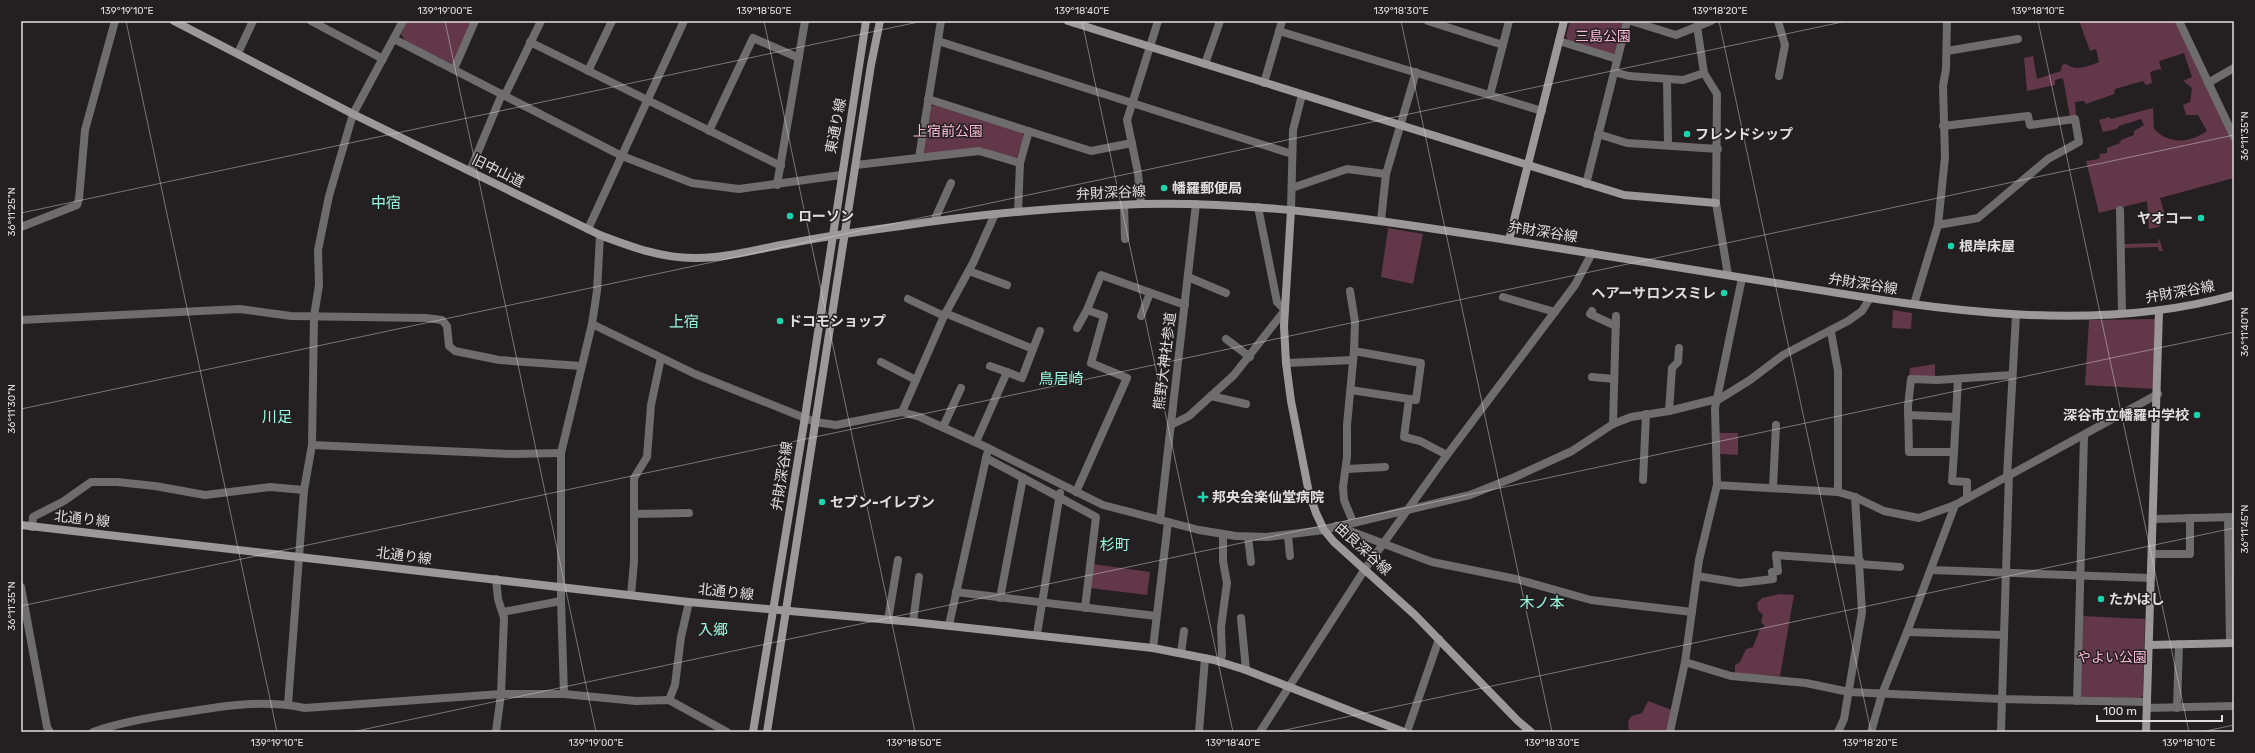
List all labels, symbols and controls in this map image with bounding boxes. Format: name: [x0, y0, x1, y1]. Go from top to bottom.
text: 139°19'10"E: [101, 5, 153, 17]
text: 139°19'00"E: [418, 5, 473, 17]
text: 139°18'50"E: [736, 5, 792, 17]
text: 139°18'40"E: [1055, 5, 1109, 17]
text: 139°18'30"E: [1373, 5, 1429, 17]
text: 139°18'20"E: [1693, 5, 1747, 17]
text: 139°18'10"E: [2011, 5, 2065, 17]
park label: 三島公園: [1575, 28, 1631, 45]
street label: 東通り線: [822, 97, 850, 155]
text: 36°11'35"N: [2239, 111, 2251, 161]
park label: 上宿前公園: [913, 123, 983, 140]
place label: フレンドシップ: [1695, 126, 1793, 143]
marker: フレンドシップ: [1682, 129, 1692, 139]
street label: 旧中山道: [469, 151, 527, 191]
place label: 幡羅郵便局: [1172, 180, 1242, 197]
street label: 弁財深谷線: [1076, 183, 1146, 203]
marker: 幡羅郵便局: [1159, 183, 1169, 193]
text: 36°11'25"N: [6, 187, 18, 237]
district label: 中宿: [371, 194, 401, 212]
place label: ローソン: [798, 208, 854, 225]
place label: ヤオコー: [2137, 210, 2193, 227]
marker: ローソン: [785, 211, 795, 221]
marker: ヤオコー: [2196, 213, 2206, 223]
street label: 弁財深谷線: [1507, 218, 1579, 246]
place label: 根岸床屋: [1959, 238, 2015, 255]
marker: 根岸床屋: [1946, 241, 1956, 251]
street label: 弁財深谷線: [1827, 270, 1899, 298]
street label: 弁財深谷線: [2144, 278, 2216, 306]
place label: ヘアーサロンスミレ: [1591, 285, 1716, 302]
marker: ヘアーサロンスミレ: [1719, 288, 1729, 298]
text: 36°11'40"N: [2239, 307, 2251, 357]
street label: 熊野大神社参道: [1151, 311, 1179, 411]
district label: 上宿: [669, 313, 699, 331]
place label: ドコモショップ: [788, 313, 886, 330]
marker: ドコモショップ: [775, 316, 785, 326]
district label: 鳥居崎: [1038, 370, 1084, 388]
text: 36°11'30"N: [6, 384, 18, 434]
place label: 深谷市立幡羅中学校: [2063, 407, 2189, 424]
district label: 川足: [262, 408, 292, 426]
marker: 深谷市立幡羅中学校: [2192, 410, 2202, 420]
street label: 弁財深谷線: [768, 440, 796, 512]
place label: 邦央会楽仙堂病院: [1212, 489, 1324, 506]
marker: 邦央会楽仙堂病院: [1197, 491, 1209, 503]
place label: セブン-イレブン: [830, 494, 935, 511]
marker: セブン-イレブン: [817, 497, 827, 507]
text: 36°11'45"N: [2239, 504, 2251, 553]
street label: 北通り線: [53, 508, 111, 530]
street label: 由良深谷線: [1331, 519, 1395, 579]
district label: 杉町: [1100, 536, 1130, 554]
street label: 北通り線: [375, 544, 433, 568]
text: 36°11'35"N: [6, 581, 18, 631]
street label: 北通り線: [697, 581, 755, 603]
place label: たかはし: [2109, 591, 2164, 608]
district label: 木ノ本: [1519, 594, 1565, 612]
marker: たかはし: [2096, 594, 2106, 604]
district label: 入郷: [698, 621, 728, 639]
park label: やよい公園: [2077, 649, 2147, 666]
scale bar: [2097, 697, 2222, 723]
text: 100 m: [2103, 704, 2137, 718]
text: 139°19'10"E: [251, 737, 303, 749]
text: 139°19'00"E: [569, 737, 624, 749]
text: 139°18'50"E: [886, 737, 942, 749]
text: 139°18'40"E: [1206, 737, 1260, 749]
text: 139°18'30"E: [1524, 737, 1580, 749]
text: 139°18'20"E: [1843, 737, 1897, 749]
text: 139°18'10"E: [2162, 737, 2216, 749]

